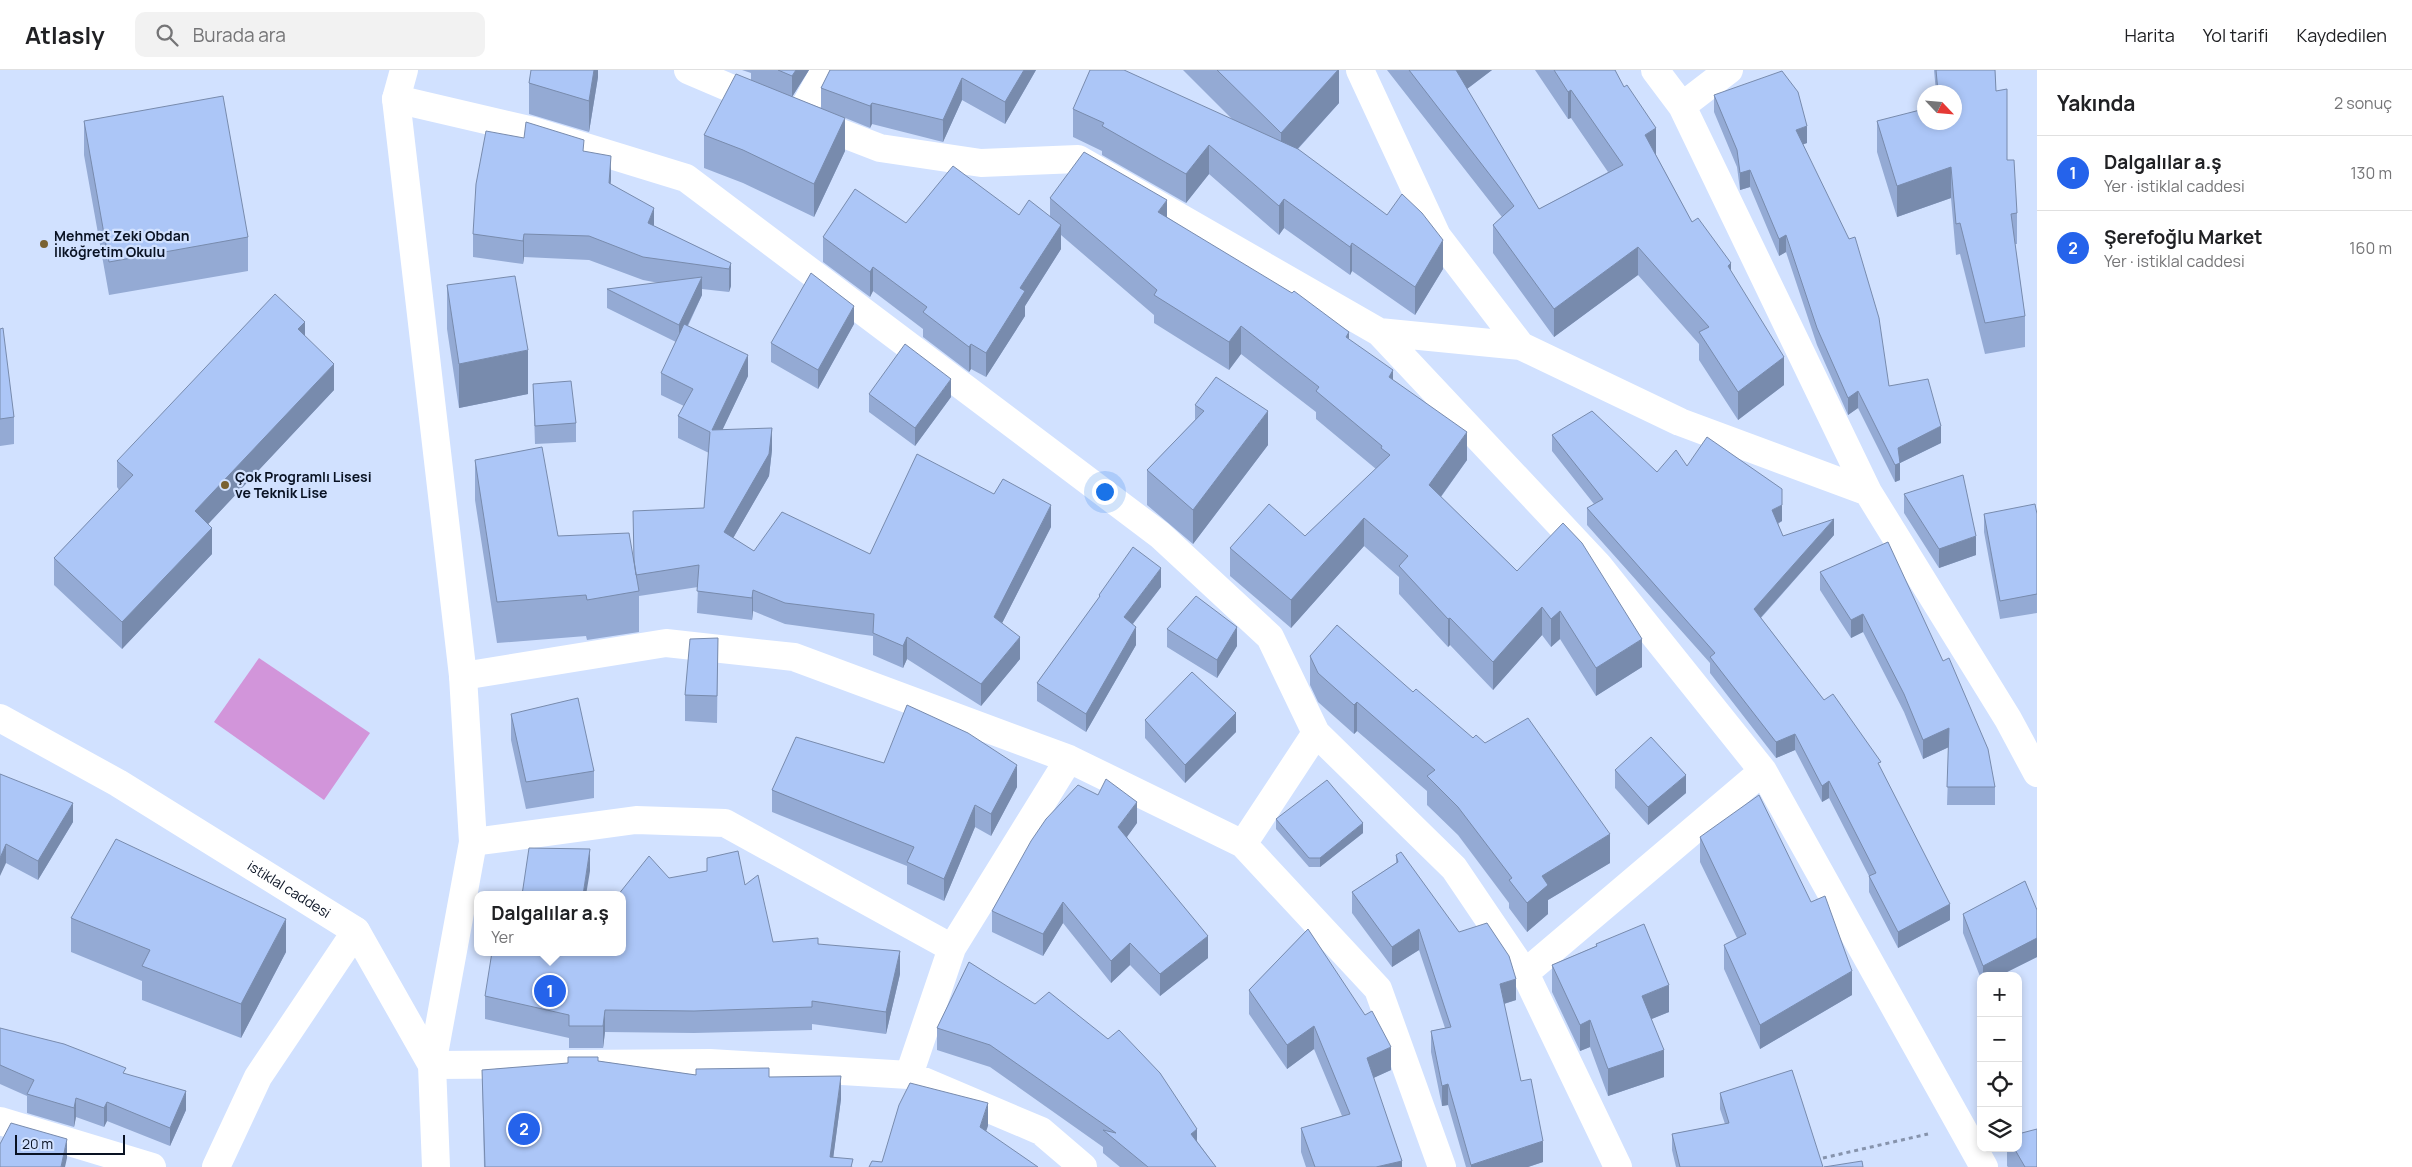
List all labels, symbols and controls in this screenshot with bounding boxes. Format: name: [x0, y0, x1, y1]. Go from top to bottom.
search box: [135, 12, 485, 57]
text: Atlasly: [25, 18, 105, 51]
icon: search: [153, 21, 181, 49]
text: Burada ara: [193, 22, 286, 48]
text: Harita: [2125, 23, 2175, 47]
text: Yol tarifi: [2203, 23, 2269, 47]
text: Kaydedilen: [2297, 23, 2387, 47]
north arrow: [1917, 85, 1962, 130]
text: Yakında: [2057, 89, 2135, 117]
text: 2 sonuç: [2334, 92, 2392, 114]
text: Dalgalılar a.ş: [2104, 149, 2222, 175]
text: 1: [2069, 162, 2077, 184]
text: 130 m: [2350, 162, 2392, 184]
text: Yer · istiklal caddesi: [2104, 175, 2245, 197]
text: Şerefoğlu Market: [2104, 224, 2263, 250]
place label: Mehmet Zeki Obdan İlköğretim Okulu: [54, 226, 189, 261]
text: 2: [2068, 237, 2078, 259]
text: 160 m: [2349, 237, 2392, 259]
marker: Mehmet Zeki Obdan İlköğretim Okulu: [38, 238, 50, 250]
text: Yer · istiklal caddesi: [2104, 250, 2245, 272]
place label: Çok Programlı Lisesi ve Teknik Lise: [235, 467, 372, 502]
marker: Çok Programlı Lisesi ve Teknik Lise: [219, 479, 231, 491]
your location: [1092, 479, 1118, 505]
street label: istiklal caddesi: [244, 856, 334, 922]
popup: [474, 891, 626, 956]
text: Dalgalılar a.ş: [491, 900, 609, 926]
text: Yer: [491, 926, 514, 948]
pin: 1: [534, 972, 566, 1010]
map controls: [1977, 972, 2022, 1152]
button: +: [1977, 972, 2022, 1017]
button: −: [1977, 1017, 2022, 1062]
button: locate: [1977, 1062, 2022, 1107]
button: layers: [1977, 1107, 2022, 1152]
pin: 2: [508, 1110, 540, 1148]
scale bar: [15, 1132, 125, 1155]
text: 20 m: [22, 1134, 53, 1153]

